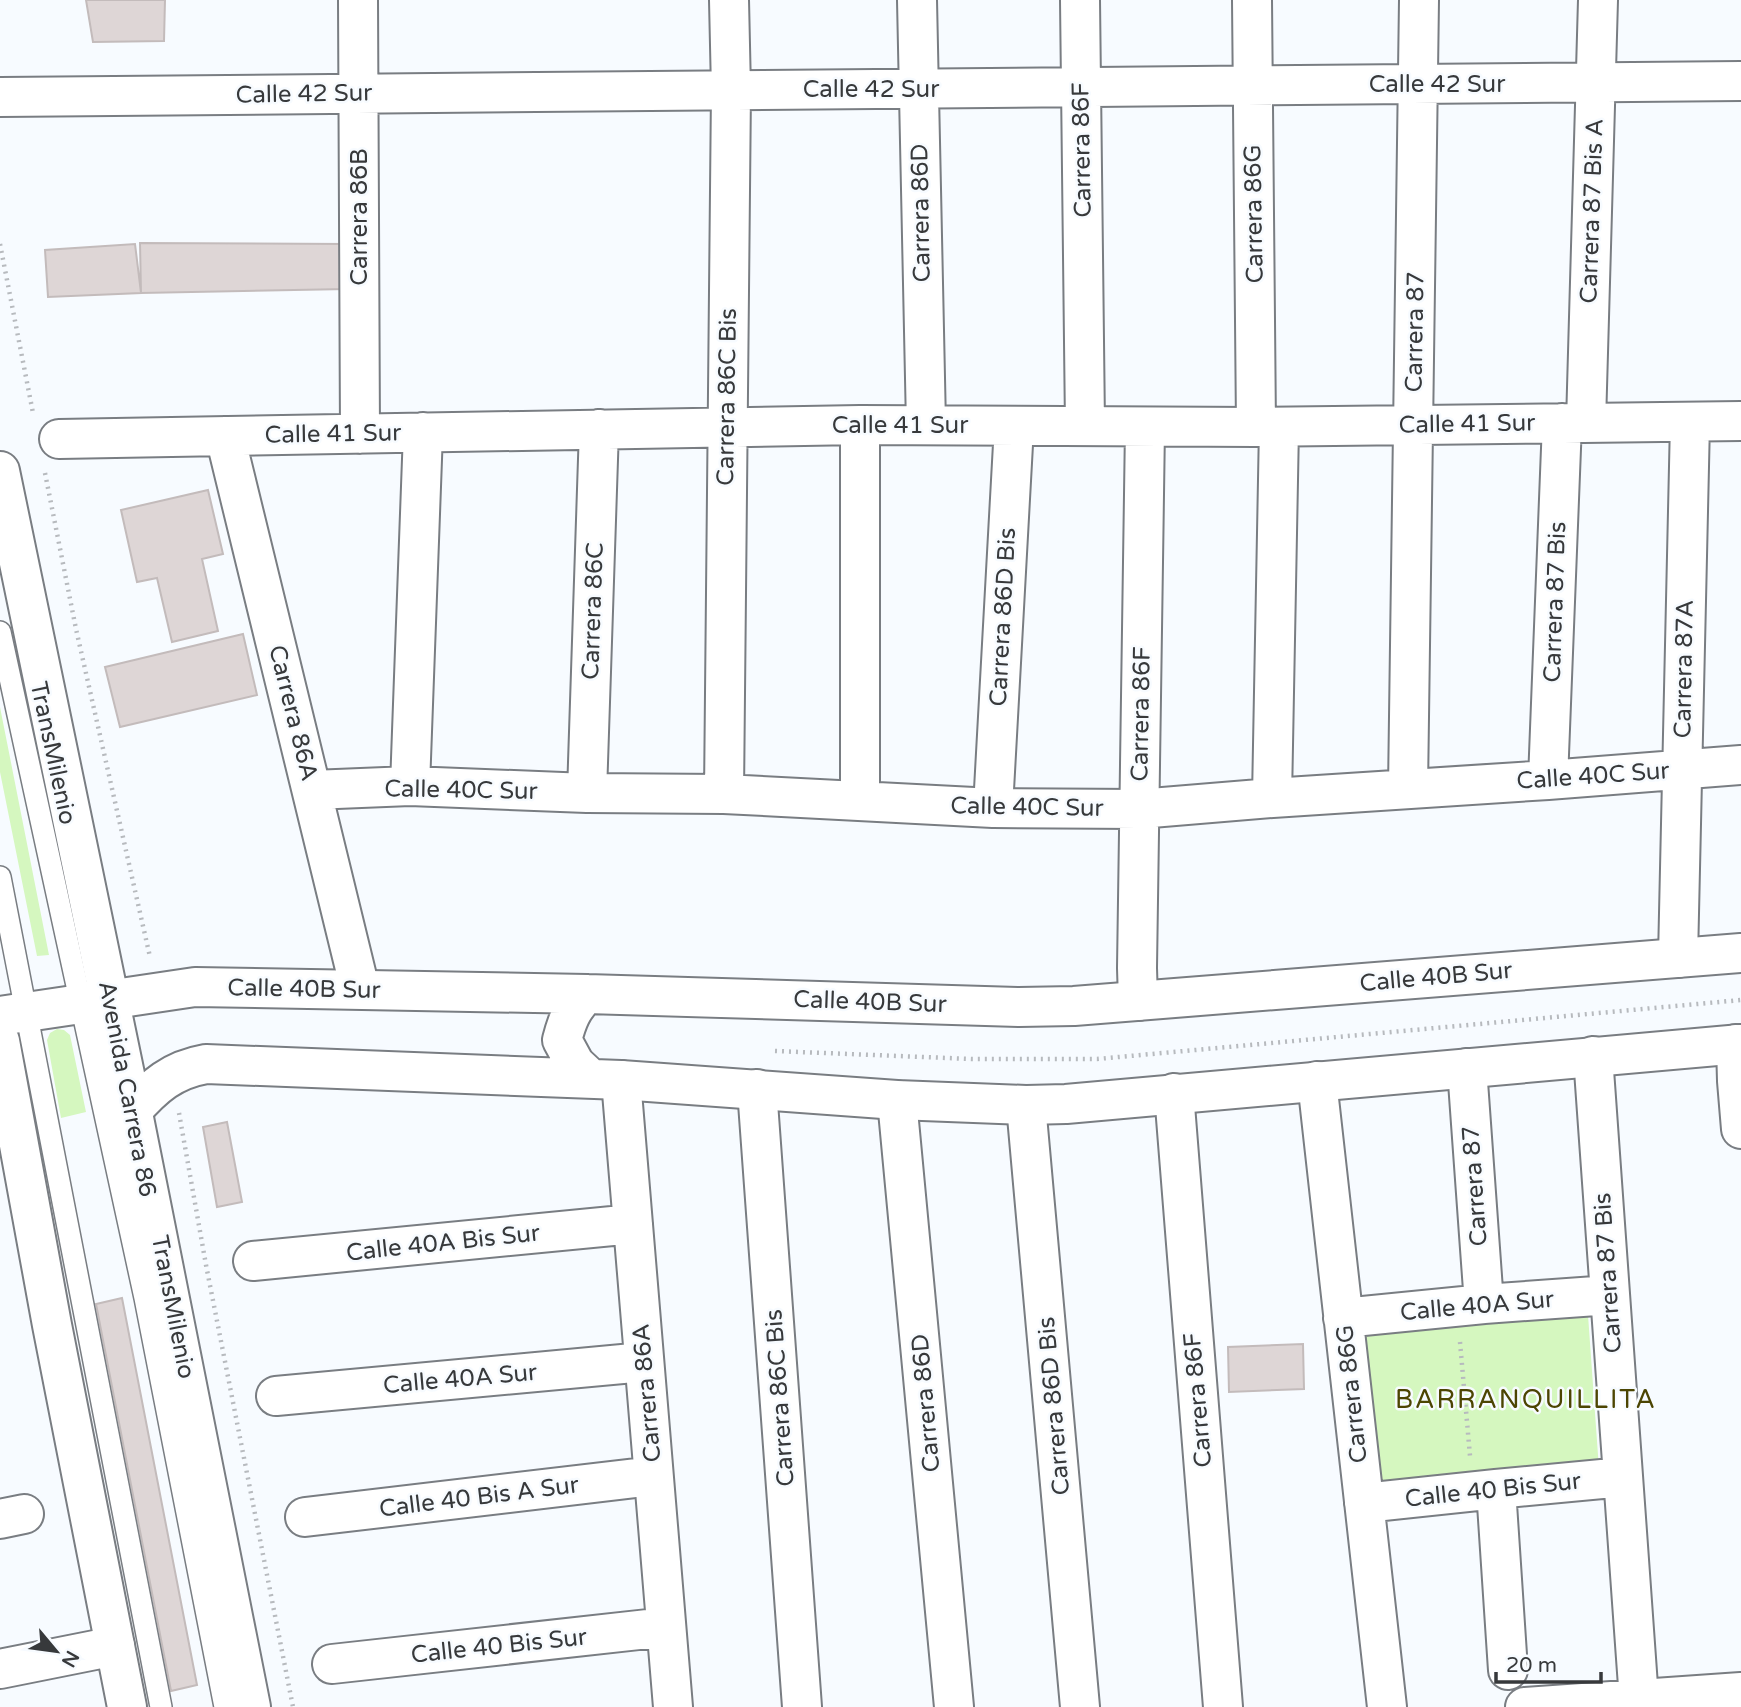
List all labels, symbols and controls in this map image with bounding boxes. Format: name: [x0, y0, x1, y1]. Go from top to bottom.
street label: Calle 42 Sur: [1369, 70, 1506, 99]
street label: Calle 42 Sur: [803, 75, 940, 104]
street label: Calle 42 Sur: [235, 78, 373, 110]
street label: Carrera 86F: [1066, 82, 1098, 218]
street label: Carrera 87 Bis A: [1574, 118, 1610, 304]
street label: Carrera 86D: [905, 143, 937, 283]
street label: Carrera 86G: [1238, 144, 1270, 284]
street label: Carrera 86B: [345, 148, 374, 286]
street label: Carrera 87: [1399, 271, 1431, 393]
street label: Carrera 86C Bis: [711, 308, 743, 486]
street label: Calle 41 Sur: [1398, 408, 1536, 440]
street label: Calle 41 Sur: [832, 411, 969, 440]
street label: Calle 41 Sur: [264, 418, 402, 450]
street label: Carrera 87 Bis: [1538, 521, 1572, 683]
street label: Carrera 86D Bis: [984, 527, 1022, 707]
street label: Carrera 86C: [576, 542, 610, 680]
street label: Carrera 87A: [1668, 599, 1700, 739]
street label: Carrera 86A: [262, 642, 324, 784]
street label: Carrera 86F: [1125, 646, 1157, 782]
street label: TransMilenio: [24, 679, 82, 827]
street label: Calle 40C Sur: [1515, 756, 1671, 796]
street label: Calle 40C Sur: [384, 774, 539, 806]
street label: Calle 40C Sur: [950, 791, 1105, 823]
street label: Calle 40B Sur: [1358, 956, 1514, 998]
street label: Calle 40B Sur: [227, 973, 382, 1005]
street label: Avenida Carrera 86: [92, 979, 162, 1199]
street label: Calle 40B Sur: [793, 985, 948, 1019]
street label: Carrera 87: [1456, 1125, 1494, 1247]
street label: Carrera 87 Bis: [1588, 1192, 1628, 1354]
street label: Calle 40A Bis Sur: [345, 1218, 542, 1268]
street label: TransMilenio: [145, 1233, 201, 1381]
street label: Calle 40A Sur: [1399, 1285, 1556, 1327]
street label: Carrera 86C Bis: [759, 1308, 801, 1488]
street label: Carrera 86D Bis: [1032, 1316, 1076, 1496]
street label: Carrera 86A: [627, 1323, 667, 1463]
street label: Carrera 86G: [1330, 1323, 1374, 1465]
street label: Carrera 86F: [1178, 1331, 1218, 1469]
street label: Carrera 86D: [906, 1333, 946, 1473]
street label: Calle 40A Sur: [382, 1358, 539, 1400]
district label: BARRANQUILLITA: [1395, 1384, 1657, 1415]
street label: Calle 40 Bis Sur: [1404, 1466, 1583, 1514]
street label: Calle 40 Bis A Sur: [377, 1470, 581, 1524]
north arrow: [21, 1616, 91, 1686]
street label: Calle 40 Bis Sur: [410, 1622, 589, 1670]
scale bar: [1496, 1640, 1601, 1684]
text: N: [57, 1647, 83, 1671]
text: 20 m: [1506, 1653, 1557, 1678]

